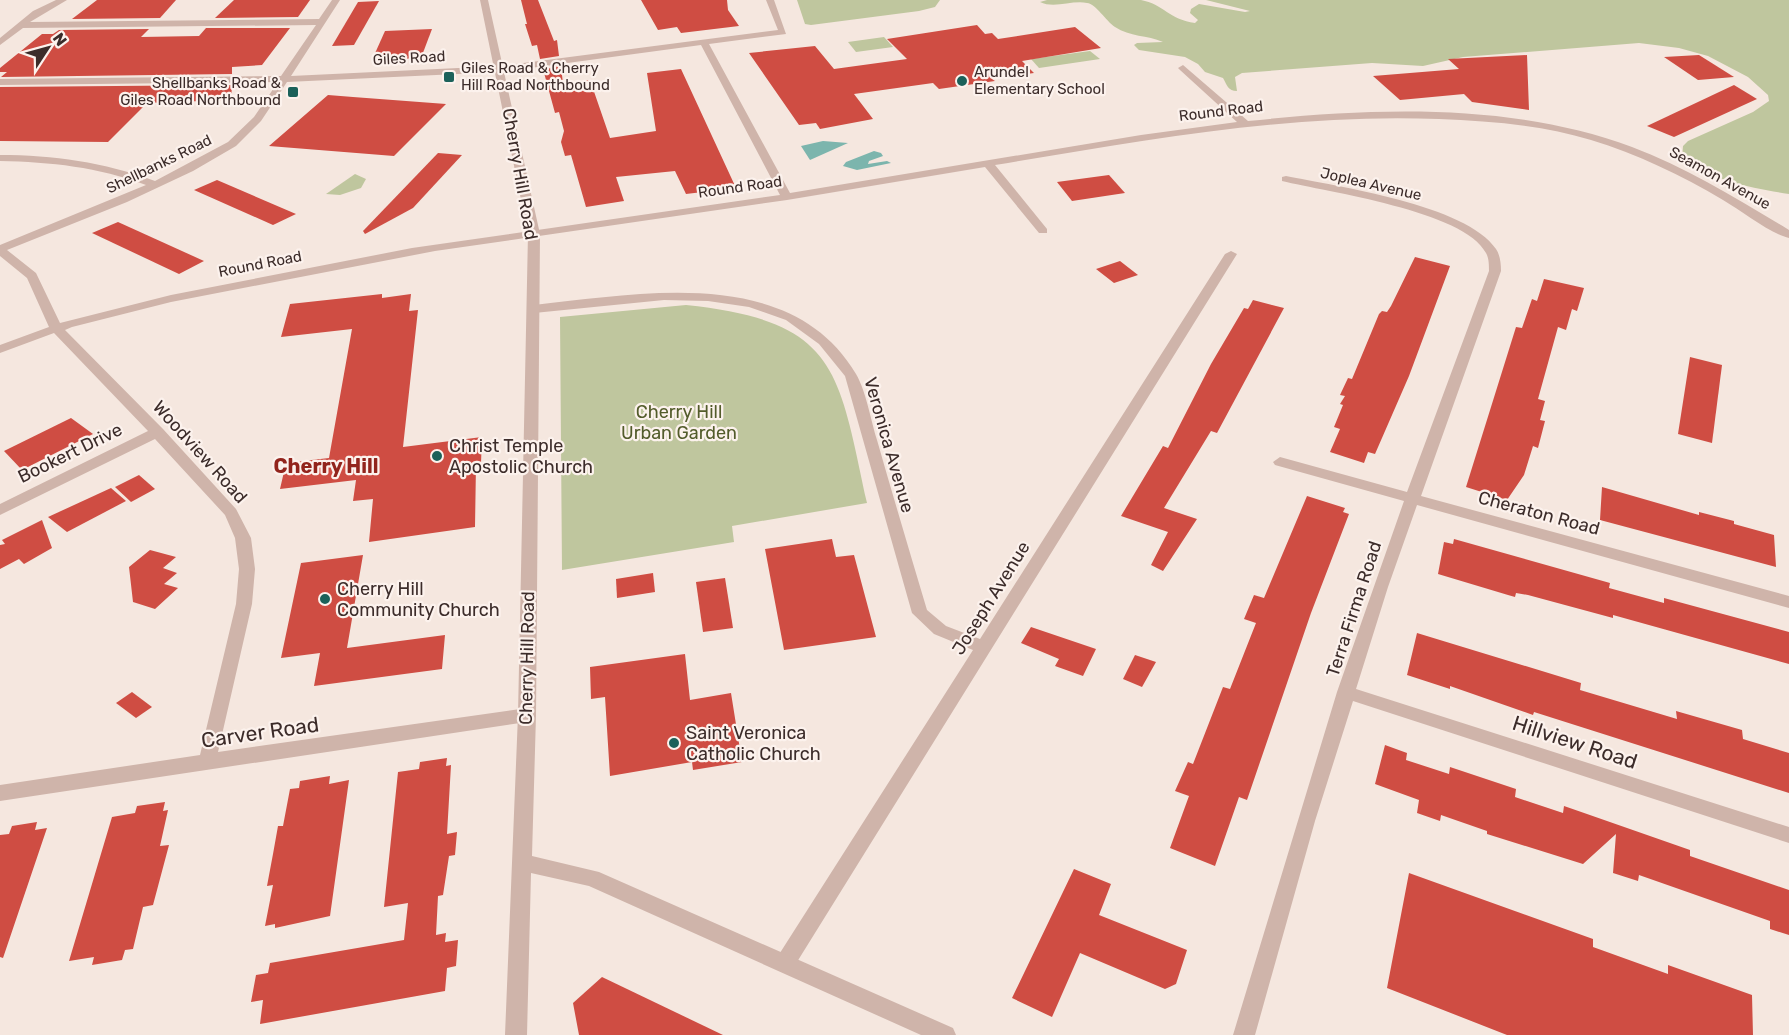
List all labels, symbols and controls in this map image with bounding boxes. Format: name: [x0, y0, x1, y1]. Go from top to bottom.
north arrow: [18, 18, 78, 78]
text: N: [49, 29, 71, 50]
street label: Giles Road: [372, 47, 446, 69]
place label: Giles Road & Cherry Hill Road Northbound: [461, 59, 610, 94]
place label: Arundel Elementary School: [974, 63, 1105, 98]
marker: Giles Road & Cherry Hill Road Northbound: [442, 70, 456, 84]
place label: Shellbanks Road & Giles Road Northbound: [120, 74, 282, 109]
marker: Arundel Elementary School: [955, 74, 969, 88]
marker: Shellbanks Road & Giles Road Northbound: [286, 85, 300, 99]
street label: Round Road: [1178, 97, 1264, 125]
street label: Cherry Hill Road: [498, 106, 542, 242]
street label: Shellbanks Road: [103, 131, 215, 197]
street label: Seamon Avenue: [1666, 143, 1774, 213]
street label: Joplea Avenue: [1319, 164, 1423, 204]
street label: Round Road: [697, 172, 783, 202]
street label: Round Road: [217, 247, 303, 281]
street label: Veronica Avenue: [859, 375, 919, 515]
street label: Woodview Road: [148, 396, 252, 508]
park label: Cherry Hill Urban Garden: [621, 401, 737, 444]
street label: Bookert Drive: [14, 418, 126, 488]
place label: Christ Temple Apostolic Church: [449, 435, 593, 478]
marker: Christ Temple Apostolic Church: [430, 449, 444, 463]
district label: Cherry Hill: [274, 454, 378, 478]
street label: Cheraton Road: [1476, 486, 1602, 540]
street label: Joseph Avenue: [947, 537, 1035, 659]
street label: Terra Firma Road: [1322, 538, 1386, 680]
place label: Cherry Hill Community Church: [337, 578, 500, 621]
street label: Cherry Hill Road: [515, 591, 539, 725]
marker: Cherry Hill Community Church: [318, 592, 332, 606]
street label: Hillview Road: [1509, 710, 1641, 774]
street label: Carver Road: [199, 711, 321, 753]
place label: Saint Veronica Catholic Church: [686, 722, 821, 765]
marker: Saint Veronica Catholic Church: [667, 736, 681, 750]

